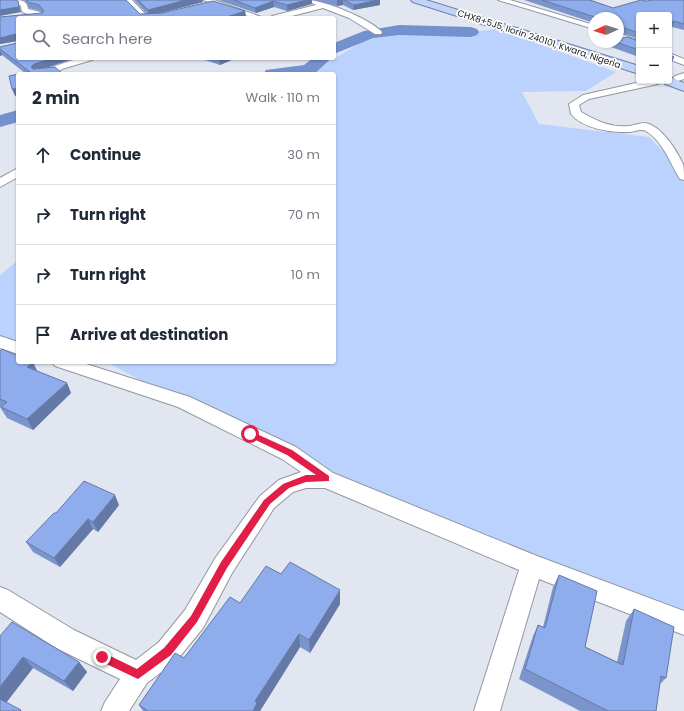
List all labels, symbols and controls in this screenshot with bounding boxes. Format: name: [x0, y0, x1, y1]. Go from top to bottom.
street label: CHX8+5J5, Ilorin 240101, Kwara, Nigeria: [456, 7, 622, 71]
north arrow: [588, 12, 624, 48]
map controls: [636, 12, 672, 84]
button: +: [636, 12, 672, 48]
search box: [16, 16, 336, 60]
icon: search: [30, 27, 52, 49]
text: Search here: [62, 28, 152, 49]
button: −: [636, 48, 672, 84]
text: 2 min: [32, 86, 80, 110]
text: Walk · 110 m: [246, 88, 320, 107]
icon: ahead: [32, 144, 54, 166]
text: Continue: [70, 144, 141, 165]
text: 30 m: [287, 145, 320, 164]
icon: right: [32, 204, 54, 226]
text: Turn right: [70, 204, 146, 225]
text: 70 m: [288, 205, 320, 224]
icon: right: [32, 264, 54, 286]
text: Turn right: [70, 264, 146, 285]
text: 10 m: [291, 265, 320, 284]
icon: arrive: [32, 324, 54, 346]
text: Arrive at destination: [70, 324, 228, 345]
route start: [241, 425, 259, 443]
route end: [93, 648, 111, 666]

